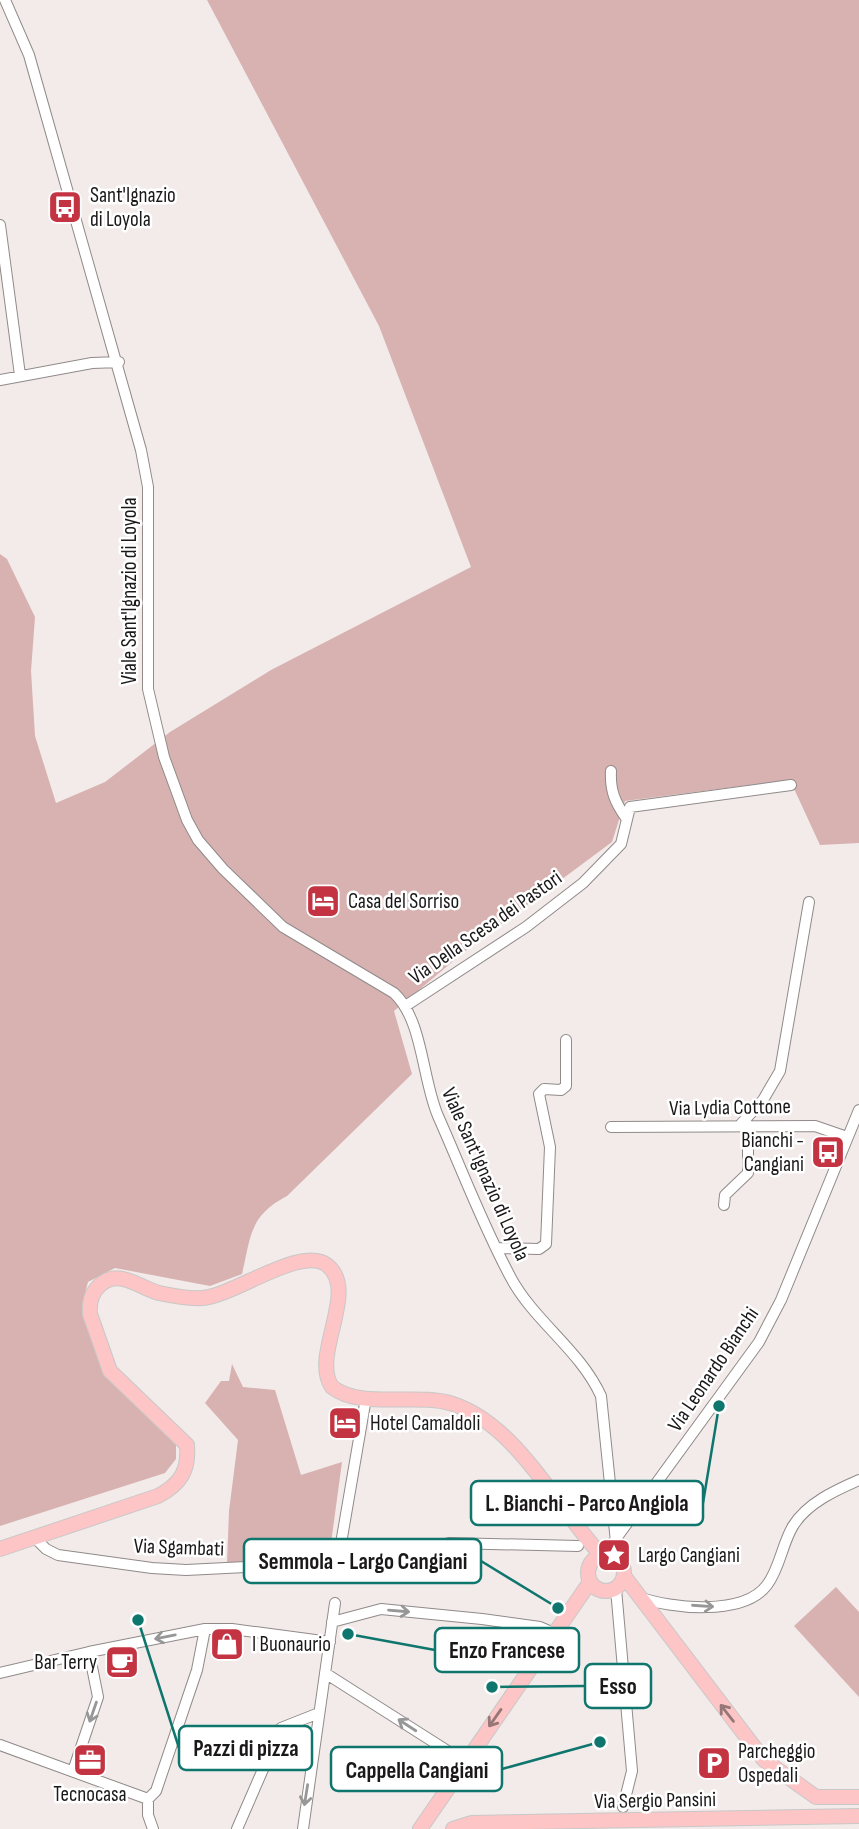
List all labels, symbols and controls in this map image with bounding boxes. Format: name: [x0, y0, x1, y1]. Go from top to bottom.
place label: Sant'Ignazio di Loyola: [90, 183, 176, 232]
bus stop icon: Sant'Ignazio di Loyola: [46, 188, 84, 226]
street label: Viale Sant'Ignazio di Loyola: [117, 498, 142, 684]
street label: Via Della Scesa dei Pastori: [404, 865, 567, 990]
hotel icon: Casa del Sorriso: [304, 882, 342, 920]
place label: Casa del Sorriso: [348, 889, 459, 914]
street label: Viale Sant'Ignazio di Loyola: [436, 1084, 535, 1265]
street label: Via Lydia Cottone: [669, 1094, 791, 1121]
place label: Bianchi - Cangiani: [741, 1128, 804, 1177]
bus stop icon: Bianchi - Cangiani: [809, 1133, 847, 1171]
street label: Via Leonardo Bianchi: [663, 1302, 764, 1436]
hotel icon: Hotel Camaldoli: [326, 1404, 364, 1442]
place label: Hotel Camaldoli: [370, 1411, 480, 1436]
callout: L. Bianchi - Parco Angiola: [471, 1481, 703, 1525]
text: L. Bianchi - Parco Angiola: [485, 1490, 689, 1518]
street label: Via Sgambati: [133, 1533, 225, 1562]
place icon: Largo Cangiani: [595, 1536, 633, 1574]
callout: Semmola - Largo Cangiani: [244, 1539, 481, 1583]
place label: Largo Cangiani: [638, 1543, 740, 1568]
text: Semmola - Largo Cangiani: [258, 1548, 468, 1576]
one-way arrow: [692, 1599, 715, 1612]
one-way arrow: [387, 1605, 409, 1618]
shop icon: I Buonaurio: [208, 1625, 246, 1663]
callout: Enzo Francese: [435, 1628, 579, 1672]
one-way arrow: [154, 1631, 177, 1644]
place label: I Buonaurio: [252, 1632, 331, 1657]
text: Enzo Francese: [449, 1637, 565, 1665]
cafe icon: Bar Terry: [103, 1643, 141, 1681]
place label: Bar Terry: [34, 1650, 97, 1675]
callout: Esso: [585, 1664, 651, 1708]
text: Esso: [599, 1673, 637, 1701]
one-way arrow: [86, 1701, 99, 1723]
one-way arrow: [720, 1704, 735, 1723]
one-way arrow: [488, 1708, 502, 1727]
one-way arrow: [398, 1717, 417, 1732]
callout: Pazzi di pizza: [179, 1726, 312, 1770]
text: Pazzi di pizza: [193, 1735, 299, 1763]
place label: Parcheggio Ospedali: [738, 1739, 816, 1788]
office icon: Tecnocasa: [71, 1741, 109, 1779]
parking icon: Parcheggio Ospedali: [695, 1744, 733, 1782]
callout: Cappella Cangiani: [331, 1747, 502, 1791]
text: Cappella Cangiani: [346, 1757, 488, 1785]
place label: Tecnocasa: [53, 1782, 127, 1807]
one-way arrow: [299, 1783, 312, 1806]
street label: Via Sergio Pansini: [594, 1787, 716, 1814]

